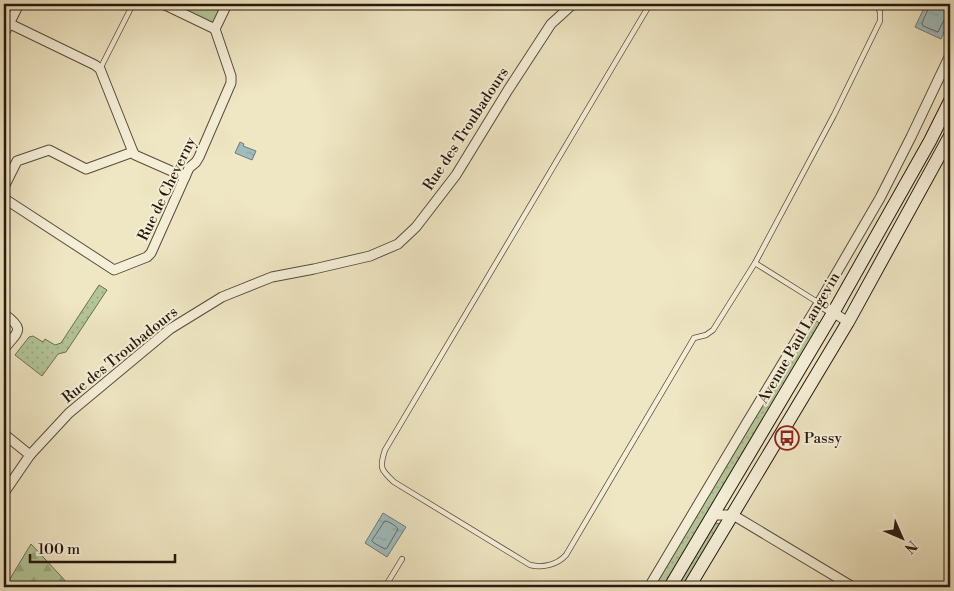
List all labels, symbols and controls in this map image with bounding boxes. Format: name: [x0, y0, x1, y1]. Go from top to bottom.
street label: Rue des Troubadours: [419, 64, 513, 194]
street label: Rue de Cheverny: [134, 133, 201, 244]
street label: Avenue Paul Langevin: [753, 269, 844, 408]
street label: Rue des Troubadours: [58, 303, 182, 407]
bus stop icon: Passy: [774, 425, 800, 451]
place label: Passy: [804, 429, 843, 448]
north arrow: [876, 514, 926, 564]
scale bar: [30, 531, 175, 563]
text: N: [900, 536, 921, 557]
text: 100 m: [38, 540, 80, 559]

